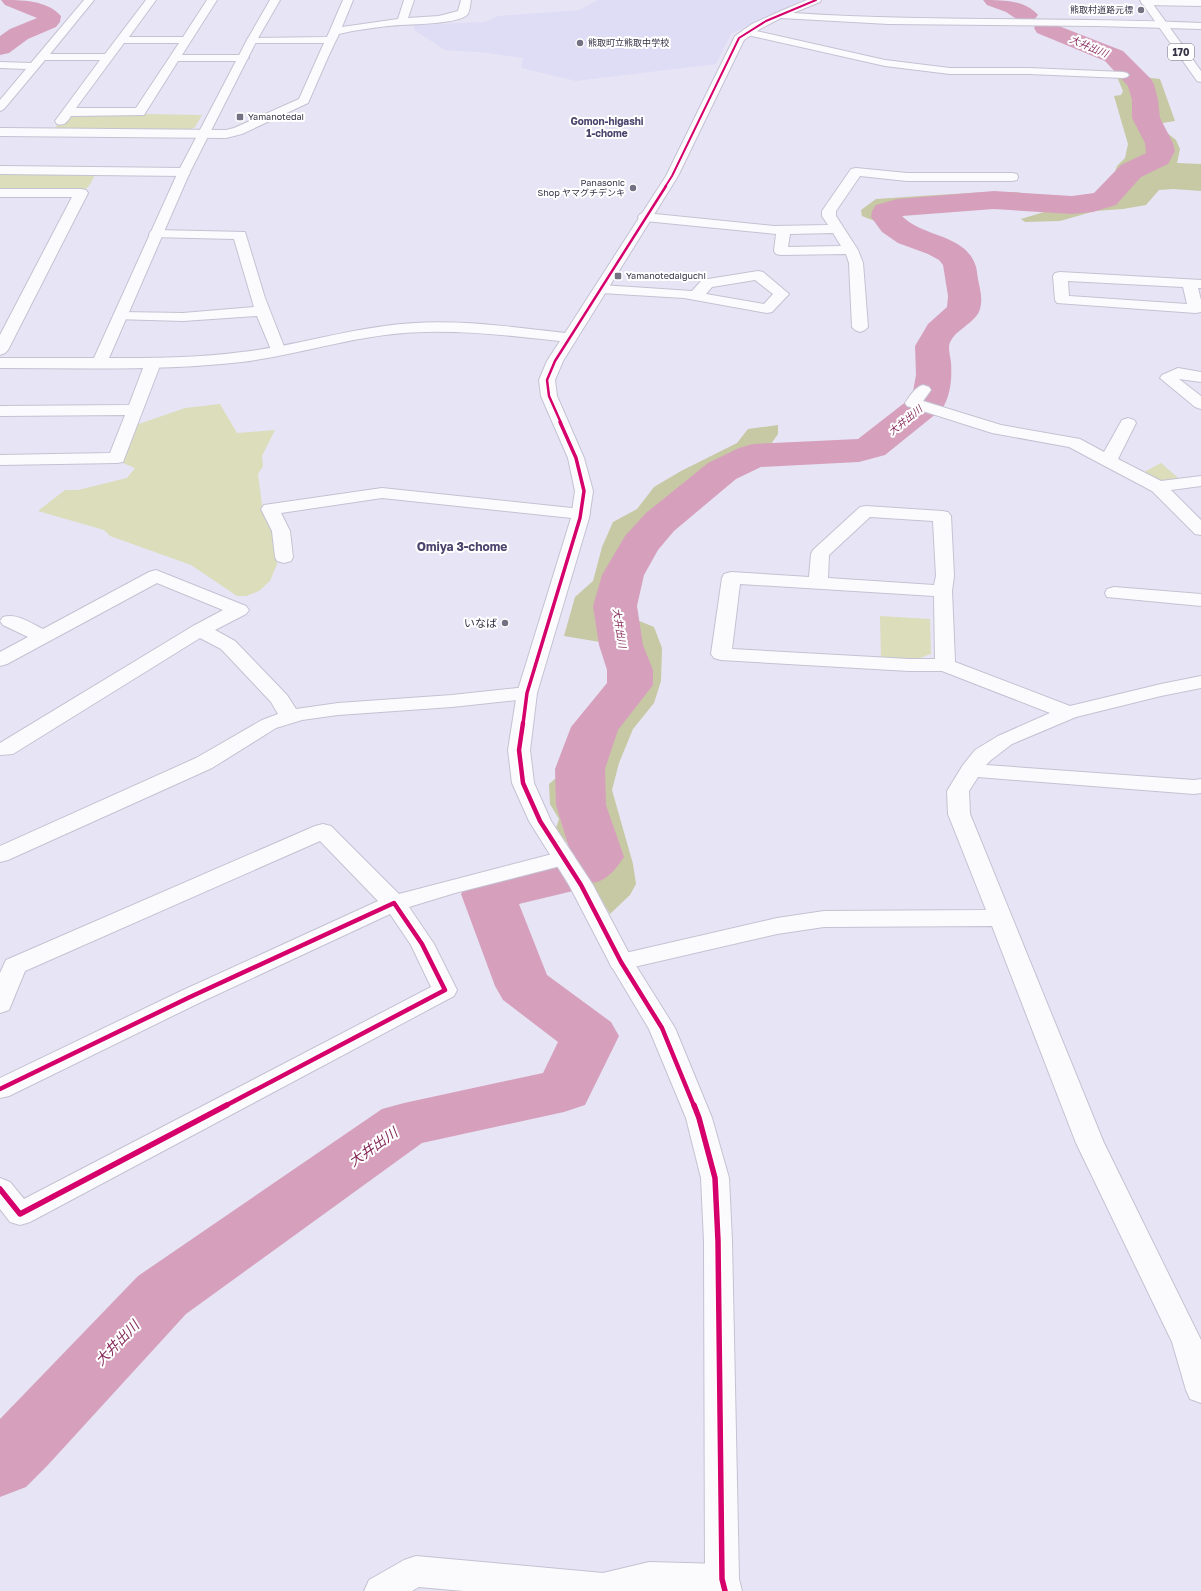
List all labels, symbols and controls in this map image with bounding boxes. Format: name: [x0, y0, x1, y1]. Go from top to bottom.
place label: 熊取村道路元標: [1070, 4, 1133, 15]
marker: 熊取村道路元標: [1136, 5, 1146, 15]
water label: 大井出川: [1068, 33, 1111, 60]
place label: 熊取町立熊取中学校: [588, 37, 669, 48]
marker: 熊取町立熊取中学校: [575, 38, 585, 48]
road number: 170: [1168, 44, 1194, 60]
place label: Yamanotedai: [248, 111, 304, 122]
marker: Yamanotedai: [235, 112, 245, 122]
district label: Gomon-higashi 1-chome: [570, 115, 644, 139]
place label: Panasonic Shop ヤマグチデンキ: [538, 177, 625, 198]
marker: Panasonic Shop ヤマグチデンキ: [628, 183, 638, 193]
place label: Yamanotedaiguchi: [626, 270, 706, 281]
marker: Yamanotedaiguchi: [613, 271, 623, 281]
water label: 大井出川: [886, 402, 925, 437]
district label: Omiya 3-chome: [417, 539, 507, 554]
water label: 大井出川: [611, 607, 629, 650]
place label: いなば: [464, 616, 497, 629]
marker: いなば: [500, 618, 510, 628]
water label: 大井出川: [345, 1122, 402, 1170]
water label: 大井出川: [91, 1315, 144, 1369]

